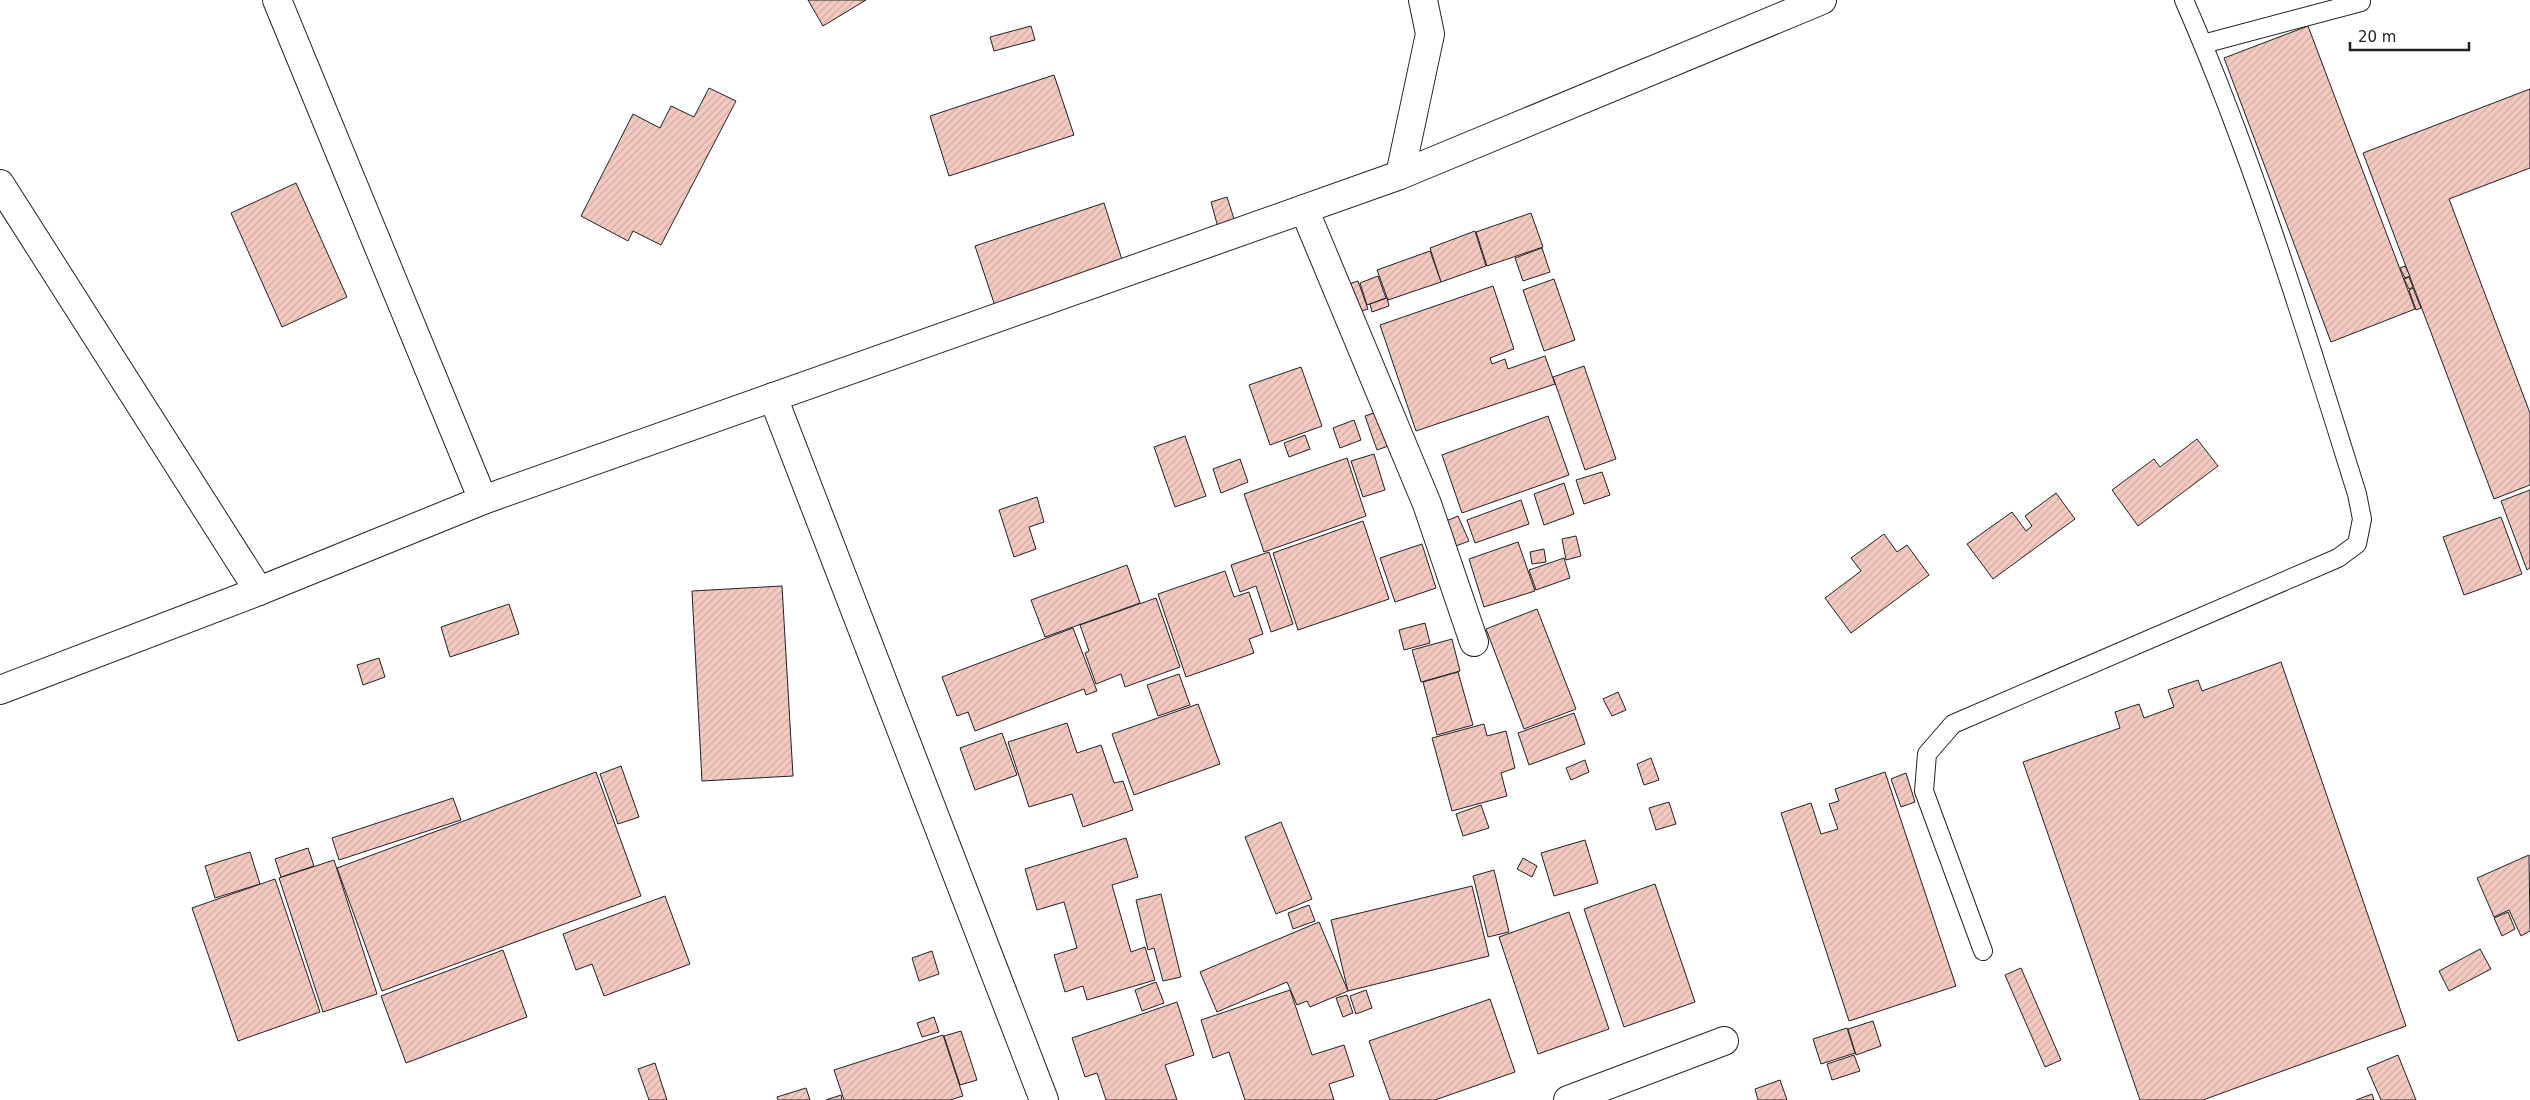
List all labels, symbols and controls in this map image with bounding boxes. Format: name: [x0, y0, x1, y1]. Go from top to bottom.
scale bar: [2350, 20, 2469, 52]
text: 20 m: [2358, 28, 2396, 46]

